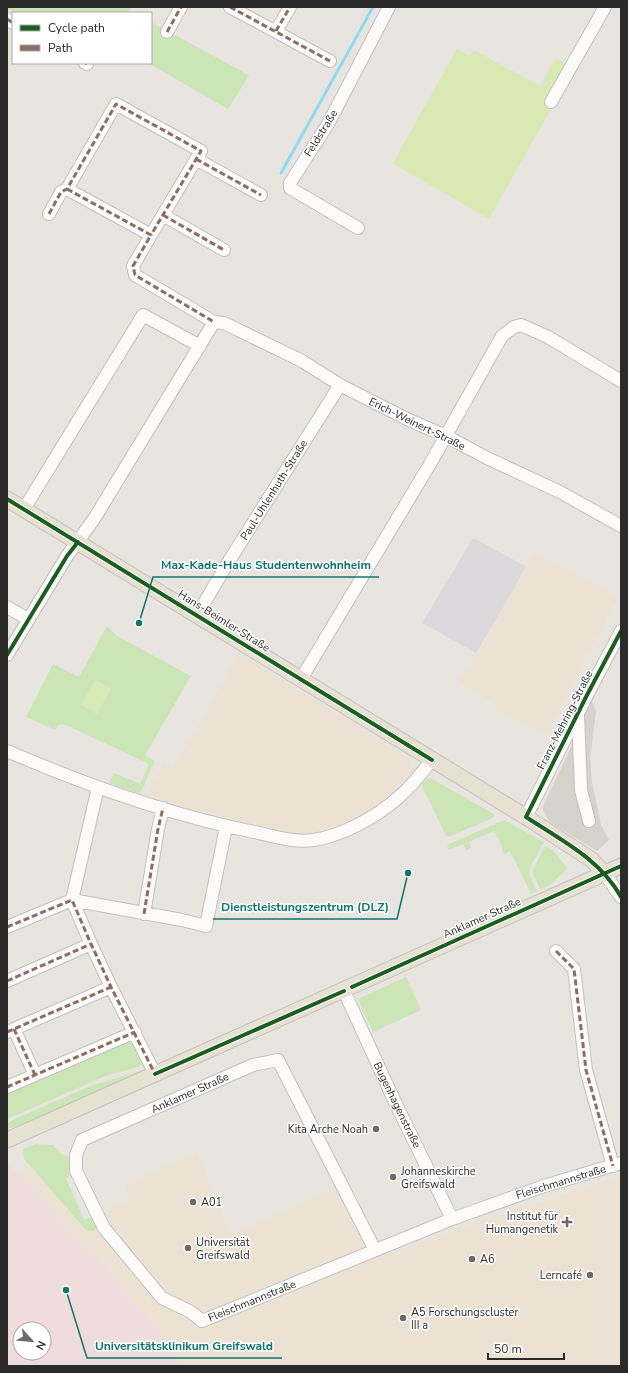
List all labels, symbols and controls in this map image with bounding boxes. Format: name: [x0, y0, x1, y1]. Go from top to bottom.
legend: [12, 12, 152, 64]
text: Cycle path: [48, 20, 105, 36]
text: Path: [48, 40, 73, 56]
street label: Feldstraße: [301, 107, 341, 159]
street label: Erich-Weinert-Straße: [366, 394, 468, 454]
street label: Paul-Uhlenhuth-Straße: [237, 437, 311, 543]
callout: Max-Kade-Haus Studentenwohnheim: [153, 553, 379, 577]
text: Max-Kade-Haus Studentenwohnheim: [161, 557, 371, 573]
street label: Hans-Beimler-Straße: [175, 587, 273, 655]
street label: Franz-Mehring-Straße: [534, 668, 597, 772]
street label: Anklamer Straße: [441, 894, 523, 942]
callout: Dienstleistungszentrum (DLZ): [213, 895, 397, 919]
text: Dienstleistungszentrum (DLZ): [221, 899, 389, 915]
street label: Bugenhagenstraße: [370, 1059, 424, 1151]
street label: Anklamer Straße: [149, 1069, 231, 1117]
place label: Kita Arche Noah: [288, 1122, 368, 1137]
marker: Kita Arche Noah: [371, 1124, 381, 1134]
street label: Fleischmannstraße: [514, 1161, 608, 1203]
place label: Johanneskirche Greifswald: [400, 1164, 476, 1192]
marker: Johanneskirche Greifswald: [388, 1172, 398, 1182]
place label: A01: [201, 1195, 222, 1210]
marker: A01: [188, 1197, 198, 1207]
place label: Institut für Humangenetik: [486, 1209, 558, 1237]
marker: Institut für Humangenetik: [561, 1216, 573, 1228]
place label: Universität Greifswald: [196, 1235, 250, 1263]
marker: Universität Greifswald: [183, 1243, 193, 1253]
place label: A6: [480, 1252, 495, 1267]
marker: A6: [467, 1254, 477, 1264]
place label: Lerncafé: [540, 1268, 582, 1283]
marker: Lerncafé: [585, 1270, 595, 1280]
street label: Fleischmannstraße: [206, 1276, 298, 1325]
place label: A5 Forschungscluster III a: [411, 1305, 518, 1333]
marker: A5 Forschungscluster III a: [398, 1313, 408, 1323]
north arrow: [12, 1321, 52, 1361]
callout: Universitätsklinikum Greifswald: [87, 1334, 282, 1358]
scale bar: [488, 1335, 564, 1361]
text: N: [32, 1338, 49, 1352]
text: Universitätsklinikum Greifswald: [95, 1338, 273, 1354]
text: 50 m: [494, 1341, 522, 1357]

